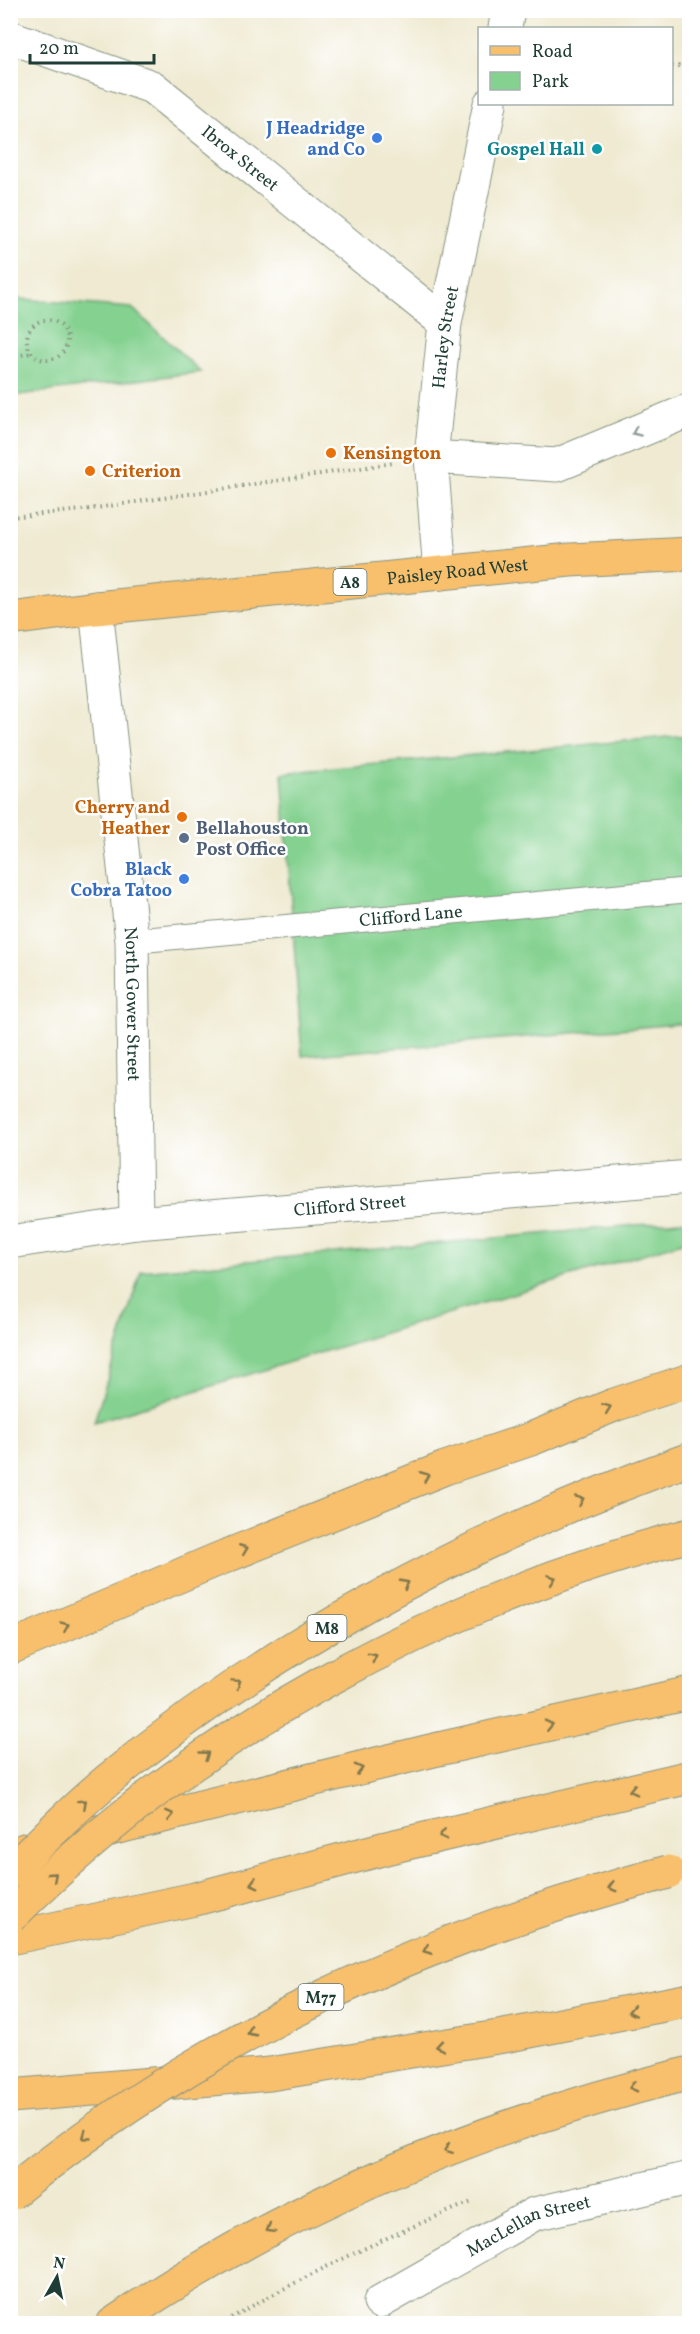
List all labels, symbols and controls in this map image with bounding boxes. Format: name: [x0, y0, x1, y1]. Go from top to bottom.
scale bar: [30, 27, 154, 65]
legend: [478, 27, 673, 105]
text: 20 m: [39, 37, 79, 62]
text: Road: [532, 40, 573, 65]
text: Park: [532, 70, 569, 95]
place label: J Headridge and Co: [265, 117, 365, 163]
street label: Ibrox Street: [195, 120, 284, 198]
marker: J Headridge and Co: [370, 131, 384, 145]
place label: Gospel Hall: [487, 138, 585, 163]
marker: Gospel Hall: [590, 142, 604, 156]
street label: Harley Street: [427, 284, 466, 390]
one-way arrow: [631, 425, 642, 437]
place label: Kensington: [343, 442, 442, 467]
marker: Kensington: [324, 446, 338, 460]
place label: Criterion: [102, 460, 181, 485]
marker: Criterion: [83, 464, 97, 478]
street label: Paisley Road West: [386, 553, 530, 592]
road number: A8: [334, 569, 366, 595]
place label: Cherry and Heather: [75, 796, 170, 842]
marker: Cherry and Heather: [175, 810, 189, 824]
place label: Bellahouston Post Office: [196, 817, 309, 863]
marker: Bellahouston Post Office: [177, 831, 191, 845]
place label: Black Cobra Tatoo: [70, 858, 172, 904]
marker: Black Cobra Tatoo: [177, 872, 191, 886]
street label: Clifford Lane: [358, 900, 464, 934]
street label: North Gower Street: [117, 926, 145, 1081]
street label: Clifford Street: [293, 1190, 407, 1224]
one-way arrow: [601, 1402, 612, 1415]
one-way arrow: [418, 1471, 429, 1483]
one-way arrow: [574, 1495, 585, 1507]
one-way arrow: [238, 1544, 249, 1556]
one-way arrow: [546, 1573, 557, 1586]
one-way arrow: [398, 1580, 409, 1591]
road number: M8: [308, 1615, 346, 1641]
one-way arrow: [58, 1621, 69, 1633]
one-way arrow: [367, 1653, 378, 1664]
one-way arrow: [231, 1679, 241, 1691]
one-way arrow: [544, 1719, 554, 1732]
one-way arrow: [198, 1751, 209, 1762]
one-way arrow: [354, 1763, 364, 1776]
one-way arrow: [628, 1783, 638, 1796]
one-way arrow: [76, 1799, 87, 1810]
one-way arrow: [164, 1809, 174, 1822]
one-way arrow: [438, 1828, 448, 1841]
one-way arrow: [46, 1873, 57, 1884]
one-way arrow: [249, 1876, 260, 1888]
one-way arrow: [607, 1880, 618, 1892]
one-way arrow: [423, 1943, 434, 1955]
road number: M77: [298, 1984, 344, 2010]
one-way arrow: [627, 2004, 637, 2017]
one-way arrow: [246, 2025, 257, 2036]
one-way arrow: [436, 2040, 445, 2052]
one-way arrow: [628, 2080, 638, 2093]
one-way arrow: [81, 2129, 92, 2140]
one-way arrow: [443, 2141, 454, 2154]
street label: MacLellan Street: [462, 2190, 593, 2264]
one-way arrow: [266, 2222, 276, 2233]
north arrow: [27, 2247, 87, 2307]
text: N: [52, 2252, 67, 2276]

